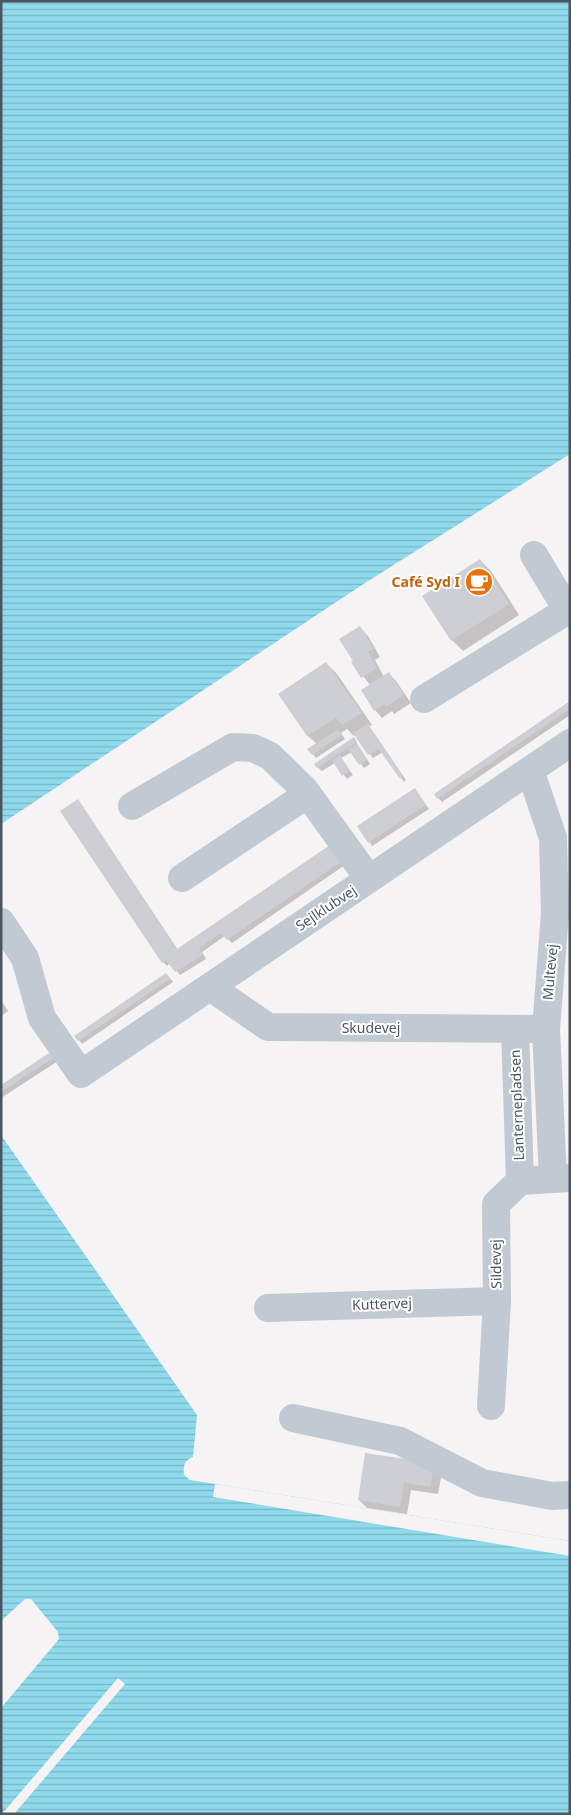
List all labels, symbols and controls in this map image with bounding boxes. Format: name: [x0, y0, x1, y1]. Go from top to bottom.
cafe icon: Café Syd I: [464, 567, 494, 597]
place label: Café Syd I: [392, 572, 460, 591]
street label: Sejlklubvej: [292, 880, 360, 935]
street label: Multevej: [538, 943, 561, 1001]
street label: Skudevej: [342, 1018, 400, 1037]
street label: Lanternepladsen: [505, 1049, 528, 1161]
street label: Sildevej: [486, 1239, 505, 1289]
street label: Kuttervej: [352, 1293, 412, 1314]

